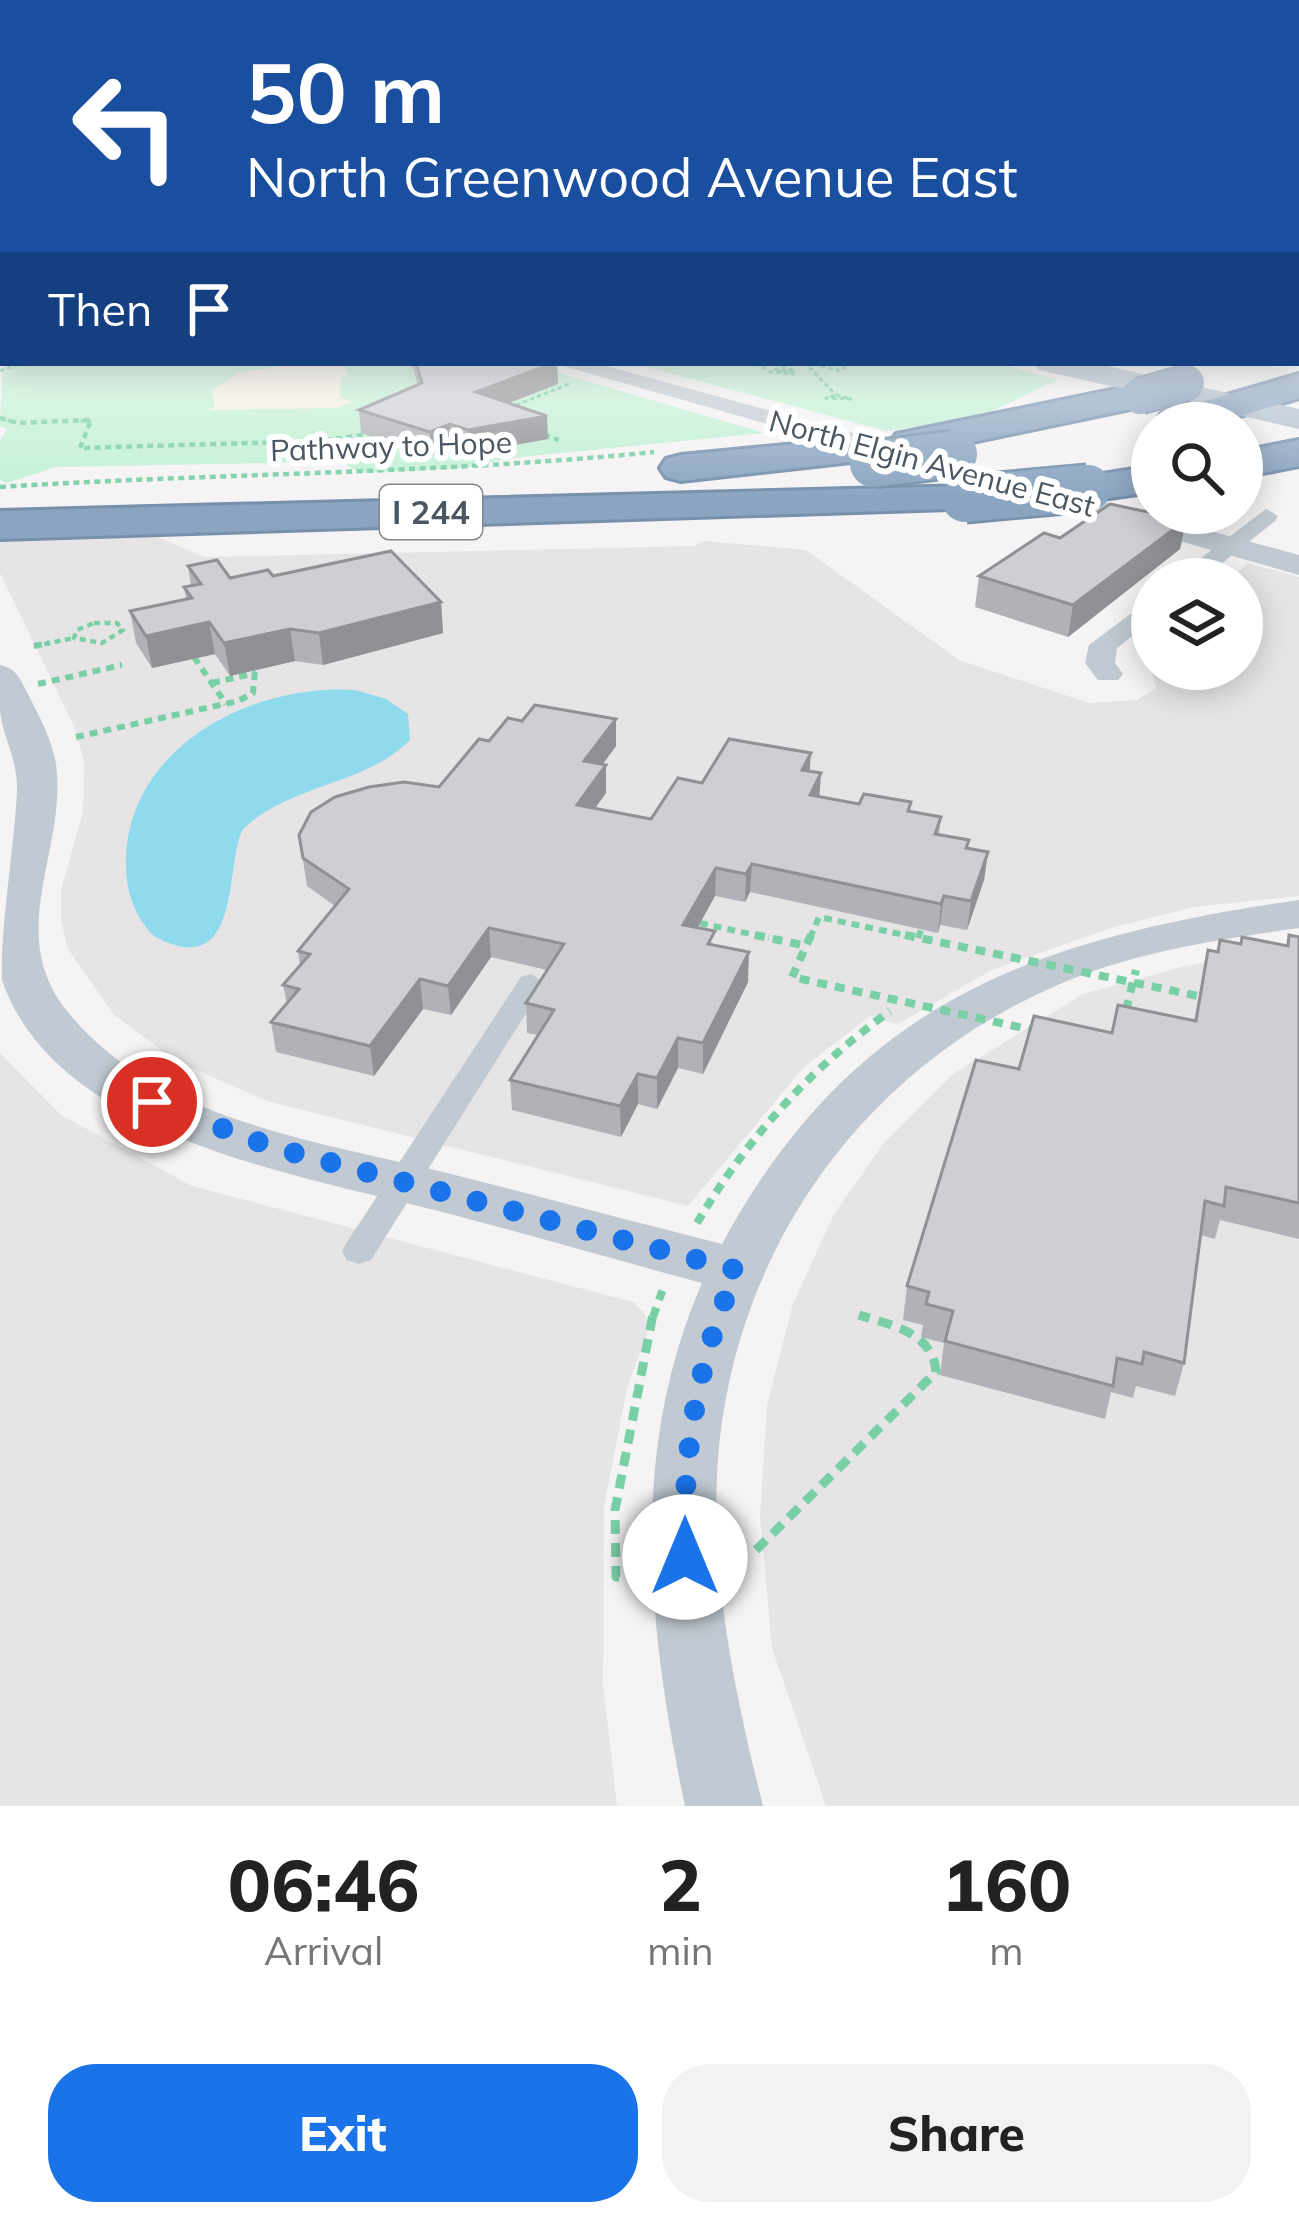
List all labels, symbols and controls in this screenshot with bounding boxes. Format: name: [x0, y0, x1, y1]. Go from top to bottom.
text: 50 m: [246, 39, 445, 144]
icon: left: [48, 48, 204, 204]
text: North Greenwood Avenue East: [246, 143, 1018, 211]
icon: arrive: [176, 276, 242, 342]
text: Then: [48, 281, 152, 337]
street label: North Elgin Avenue East: [765, 401, 1099, 525]
map controls: [1131, 402, 1263, 690]
button: search: [1131, 402, 1263, 534]
street label: Pathway to Hope: [269, 423, 512, 469]
road number: I 244: [380, 485, 482, 539]
button: layers: [1131, 558, 1263, 690]
pin: [101, 1051, 203, 1153]
icon: arrive: [119, 1069, 185, 1135]
position arrow: [622, 1494, 748, 1620]
text: 06:46: [228, 1839, 419, 1929]
text: 2: [659, 1839, 702, 1929]
text: 160: [942, 1839, 1071, 1929]
text: Arrival: [264, 1926, 383, 1975]
text: min: [647, 1926, 714, 1975]
text: m: [989, 1926, 1023, 1975]
button: Exit: [48, 2064, 638, 2202]
button: Share: [662, 2064, 1251, 2202]

